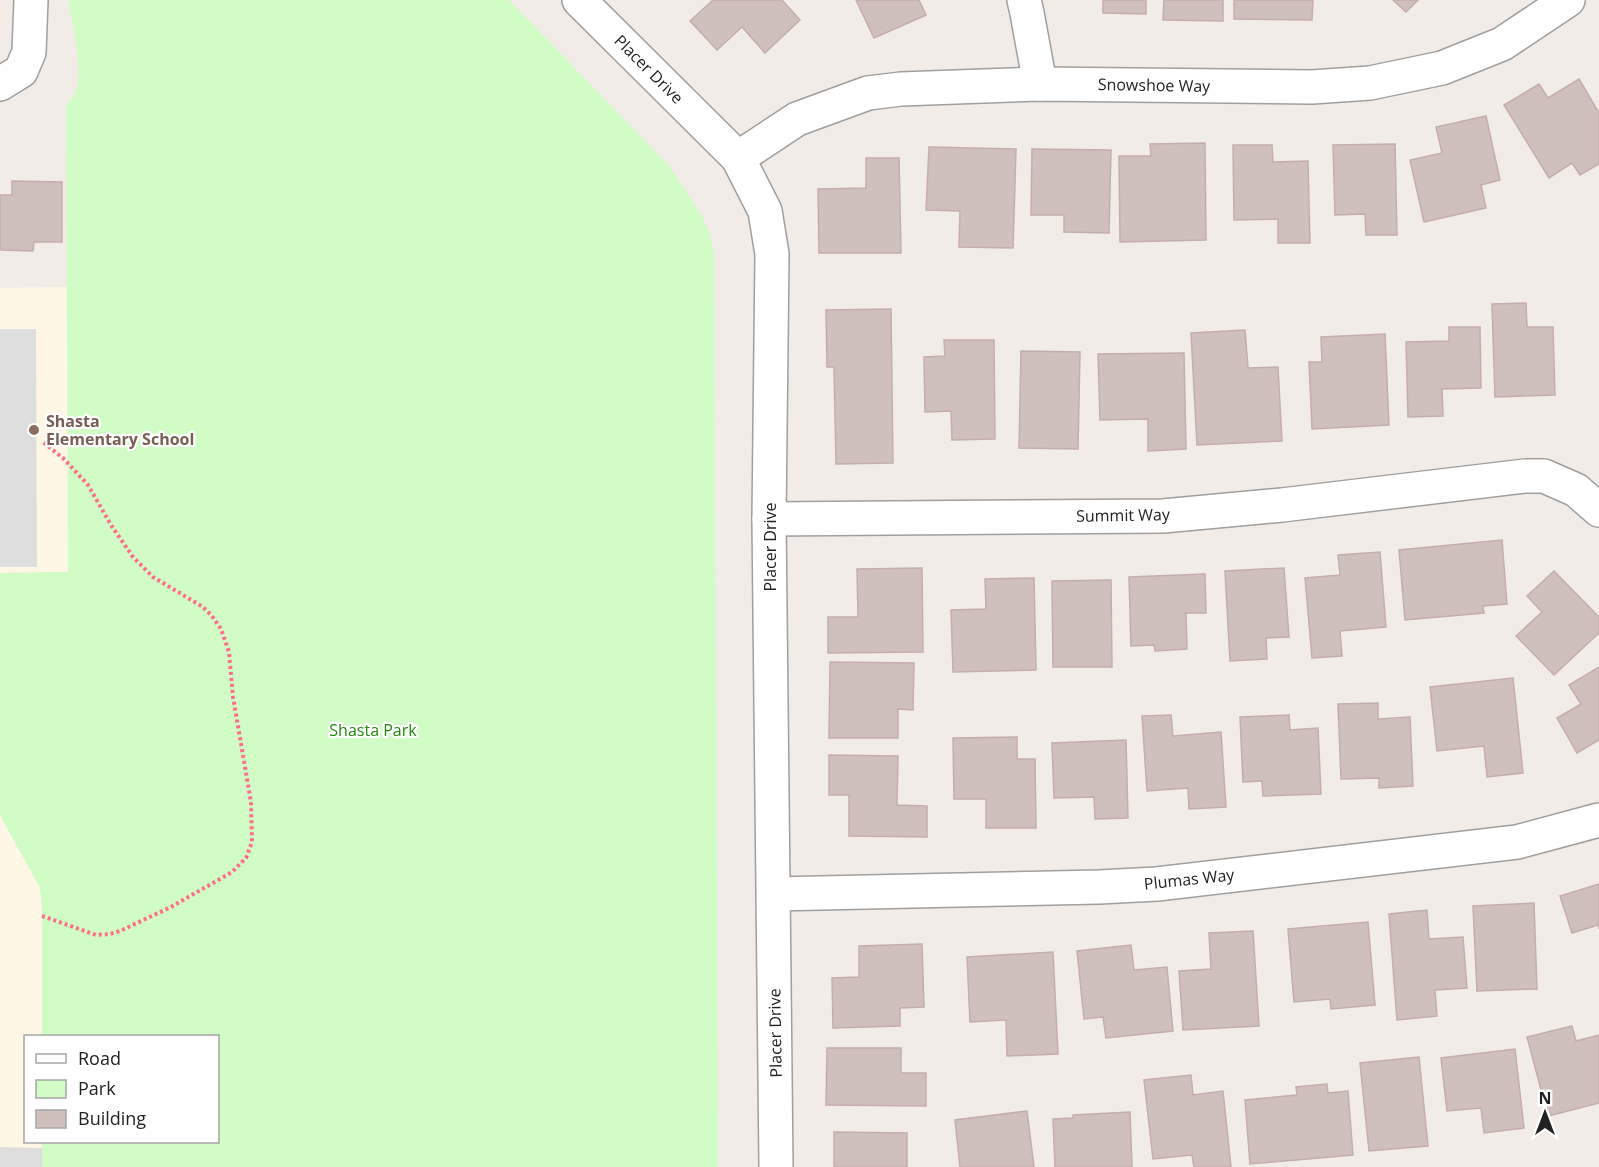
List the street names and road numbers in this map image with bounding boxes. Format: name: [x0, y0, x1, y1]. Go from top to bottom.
street label: Placer Drive: [610, 30, 688, 108]
street label: Snowshoe Way: [1098, 73, 1211, 97]
street label: Placer Drive: [759, 502, 781, 592]
street label: Summit Way: [1076, 503, 1171, 527]
street label: Plumas Way: [1143, 863, 1236, 895]
street label: Placer Drive: [763, 988, 787, 1078]

